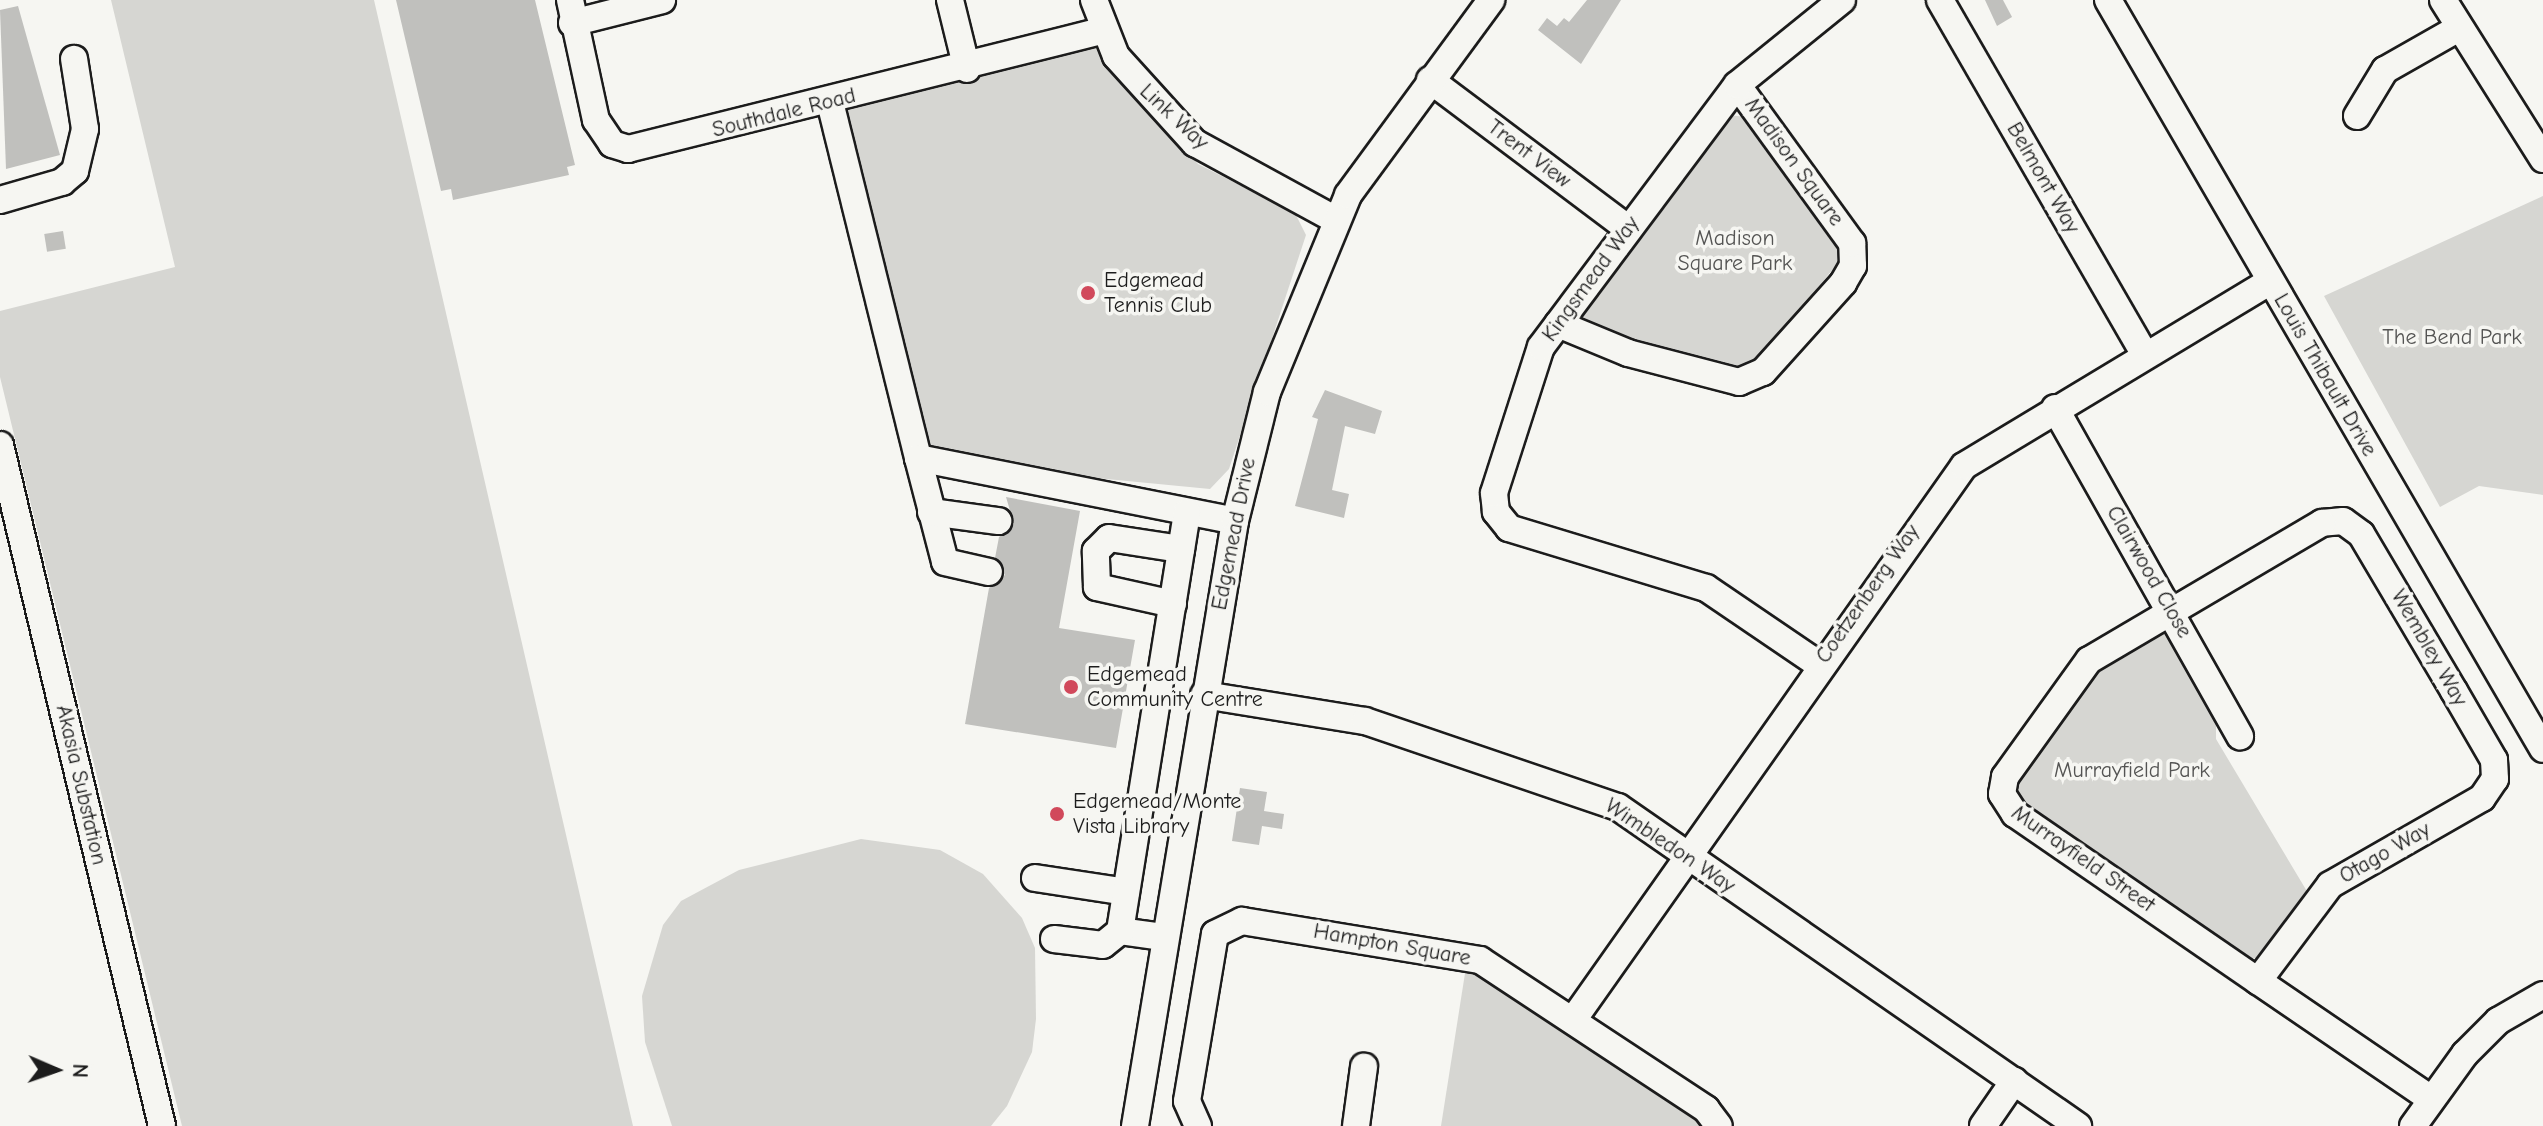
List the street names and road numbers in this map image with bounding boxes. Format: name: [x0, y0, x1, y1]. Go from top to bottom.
street label: Link Way: [1134, 78, 1214, 156]
street label: Southdale Road: [710, 82, 858, 144]
street label: Madison Square: [1739, 93, 1849, 231]
street label: Trent View: [1482, 114, 1576, 194]
street label: Belmont Way: [2001, 118, 2085, 238]
street label: Kingsmead Way: [1537, 211, 1645, 347]
street label: Louis Thibault Drive: [2268, 289, 2382, 461]
street label: Edgemead Drive: [1206, 456, 1262, 612]
street label: Clairwood Close: [2100, 501, 2198, 643]
street label: Coetzenberg Way: [1810, 520, 1926, 668]
street label: Wembley Way: [2385, 585, 2473, 711]
street label: Akasia Substation: [50, 702, 112, 868]
street label: Wimbledon Way: [1600, 793, 1740, 899]
street label: Murrayfield Street: [2006, 800, 2160, 918]
street label: Otago Way: [2335, 816, 2435, 890]
street label: Hampton Square: [1311, 918, 1473, 972]

